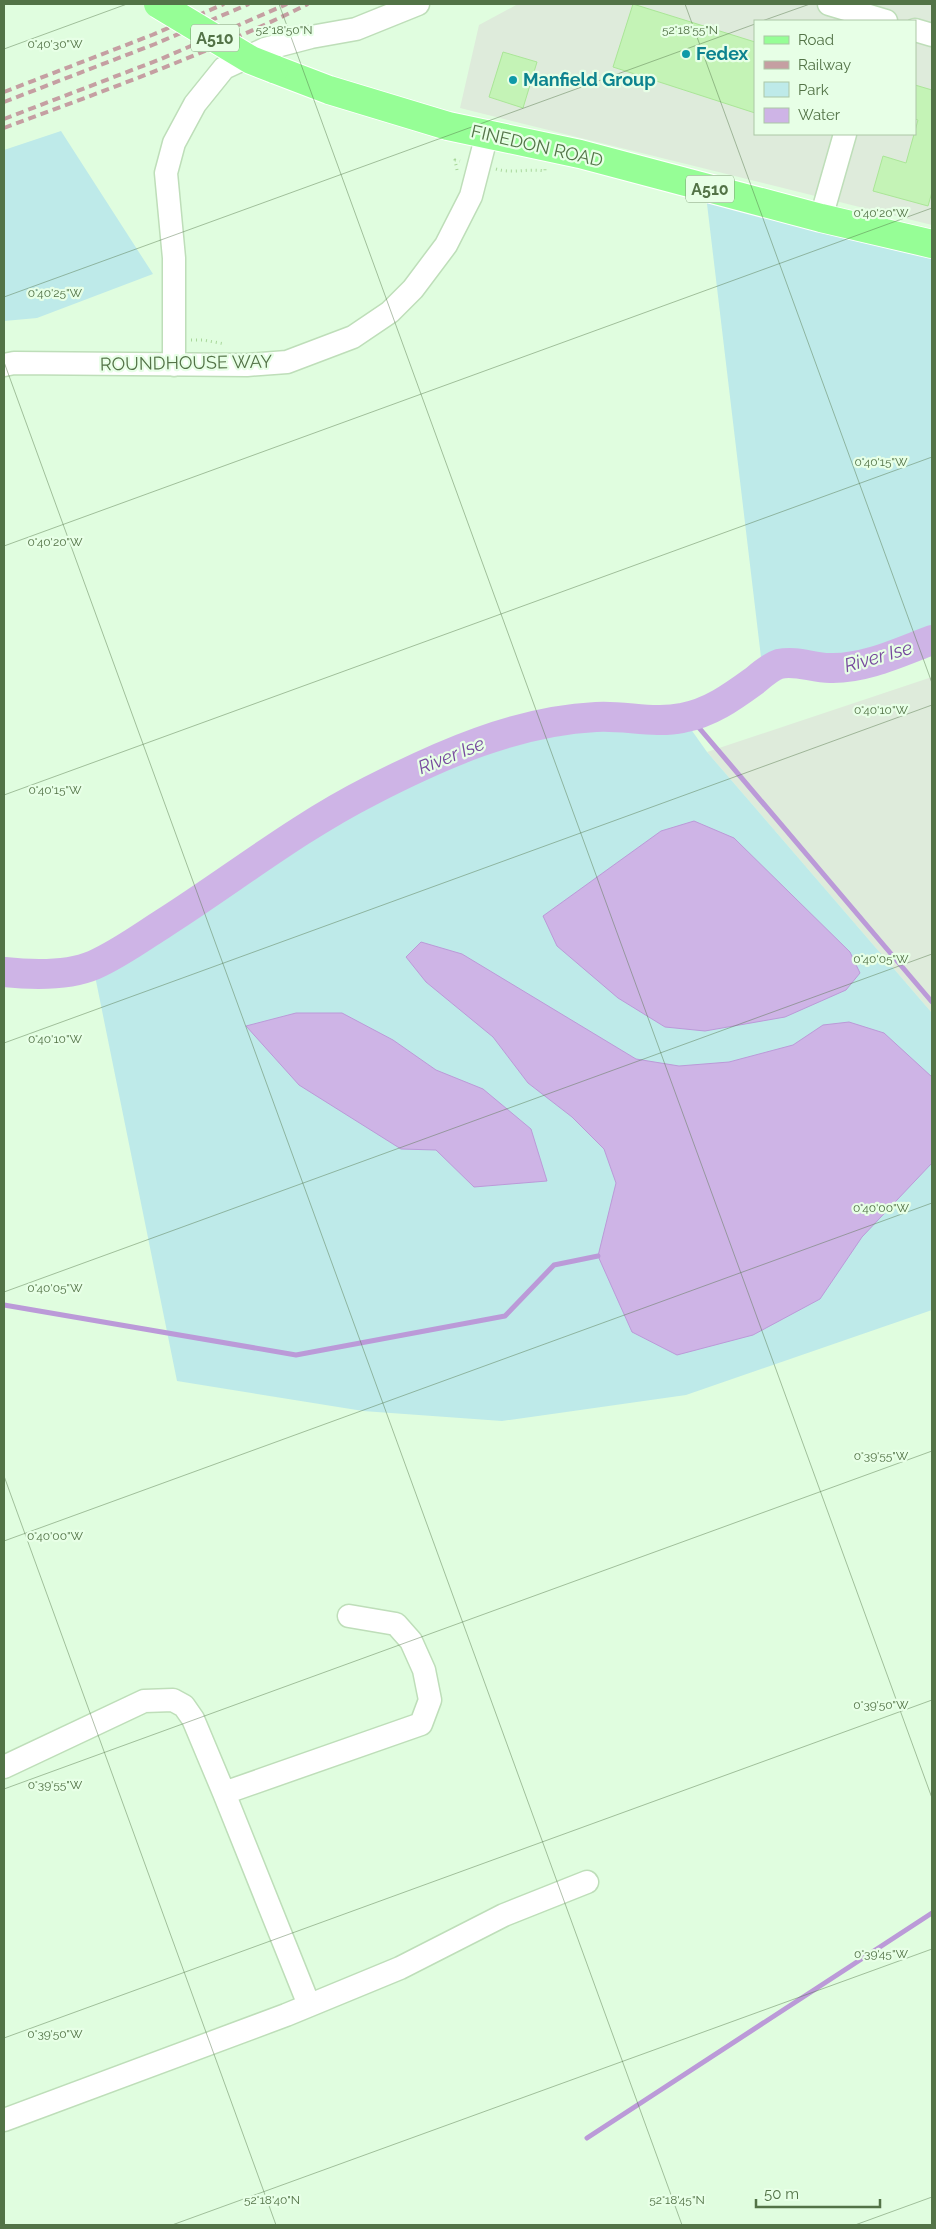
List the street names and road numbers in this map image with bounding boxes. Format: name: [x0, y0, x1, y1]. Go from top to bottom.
road number: A510: [191, 24, 239, 52]
street label: FINEDON ROAD: [469, 120, 605, 171]
road number: A510: [686, 175, 734, 202]
street label: ROUNDHOUSE WAY: [100, 350, 272, 375]

